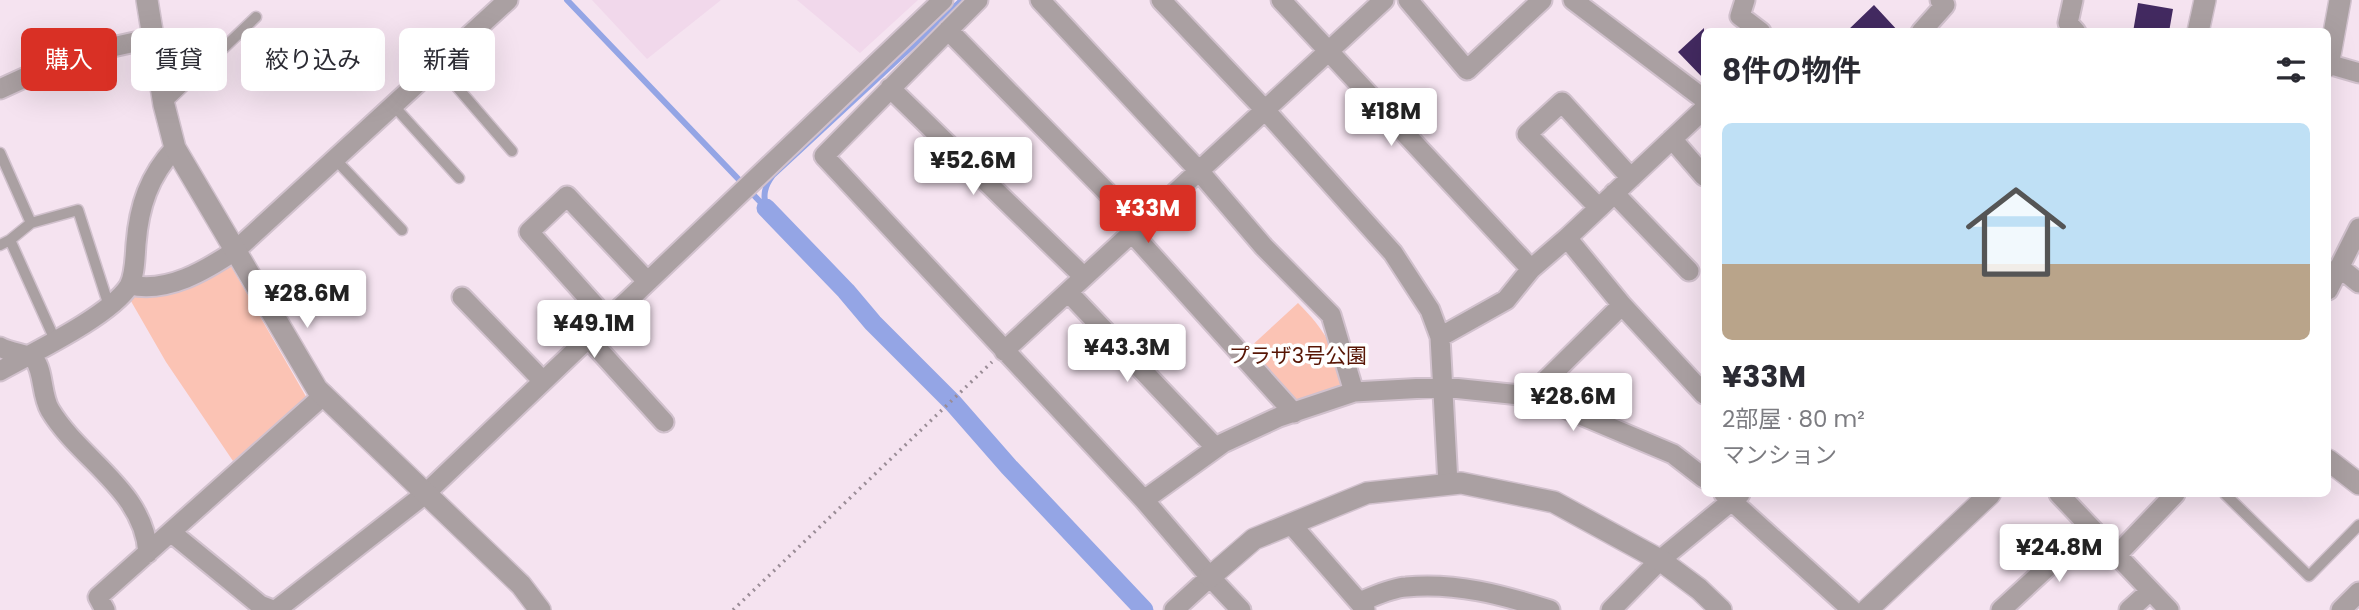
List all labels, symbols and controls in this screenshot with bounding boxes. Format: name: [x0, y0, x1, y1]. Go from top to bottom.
chip: 購入: [21, 28, 117, 91]
chip: 賃貸: [131, 28, 227, 91]
chip: 絞り込み: [241, 28, 385, 91]
chip: 新着: [399, 28, 495, 91]
text: 8件の物件: [1722, 49, 1861, 92]
icon: filters: [2272, 51, 2310, 89]
pin: ¥18M: [1350, 88, 1432, 148]
text: ¥18M: [1361, 95, 1421, 127]
pin: ¥52.6M: [916, 138, 1030, 197]
text: ¥52.6M: [930, 144, 1016, 176]
icon: home: [1953, 169, 2079, 295]
pin: ¥33M: [1107, 186, 1189, 245]
text: ¥33M: [1116, 192, 1180, 224]
pin: ¥28.6M: [250, 270, 364, 330]
text: ¥28.6M: [264, 277, 350, 309]
pin: ¥49.1M: [537, 300, 651, 360]
text: ¥49.1M: [553, 307, 635, 339]
pin: ¥43.3M: [1070, 324, 1184, 384]
text: ¥43.3M: [1084, 331, 1170, 363]
park label: プラザ3号公園: [1229, 341, 1367, 370]
text: ¥33M: [1722, 355, 1806, 398]
pin: ¥28.6M: [1516, 374, 1630, 433]
text: ¥28.6M: [1530, 380, 1616, 412]
text: 2部屋 · 80 m²: [1722, 403, 1865, 435]
text: マンション: [1722, 439, 1837, 471]
pin: ¥24.8M: [2002, 524, 2116, 584]
text: ¥24.8M: [2016, 531, 2102, 563]

